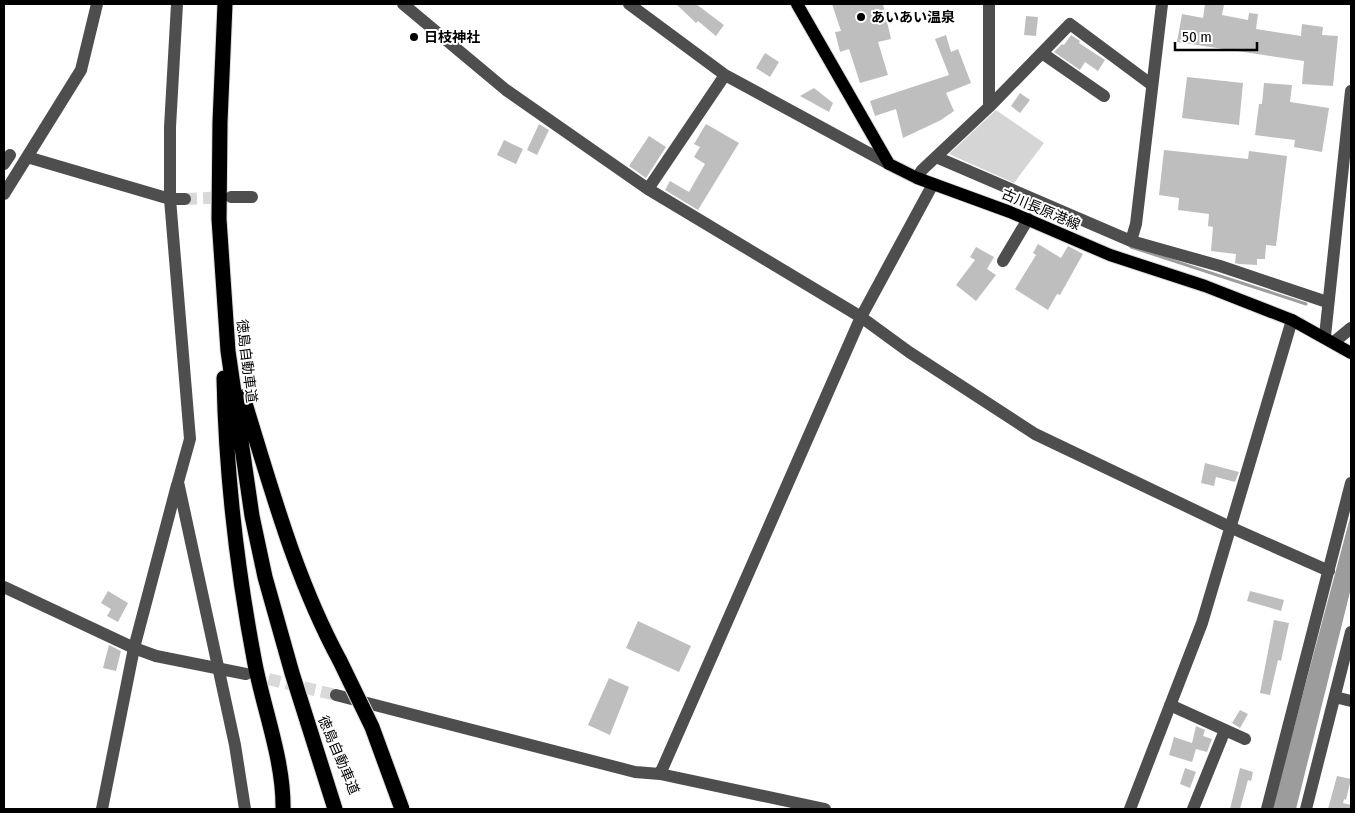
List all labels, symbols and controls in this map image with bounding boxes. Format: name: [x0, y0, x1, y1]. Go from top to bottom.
place label: あいあい温泉: [871, 9, 955, 26]
marker: あいあい温泉: [855, 11, 867, 23]
scale bar: [1175, 20, 1258, 52]
text: 50 m: [1182, 28, 1212, 46]
place label: 日枝神社: [424, 29, 480, 46]
marker: 日枝神社: [408, 31, 420, 43]
street label: 古川長原港線: [999, 185, 1083, 234]
street label: 徳島自動車道: [233, 318, 260, 404]
street label: 徳島自動車道: [314, 713, 363, 797]

